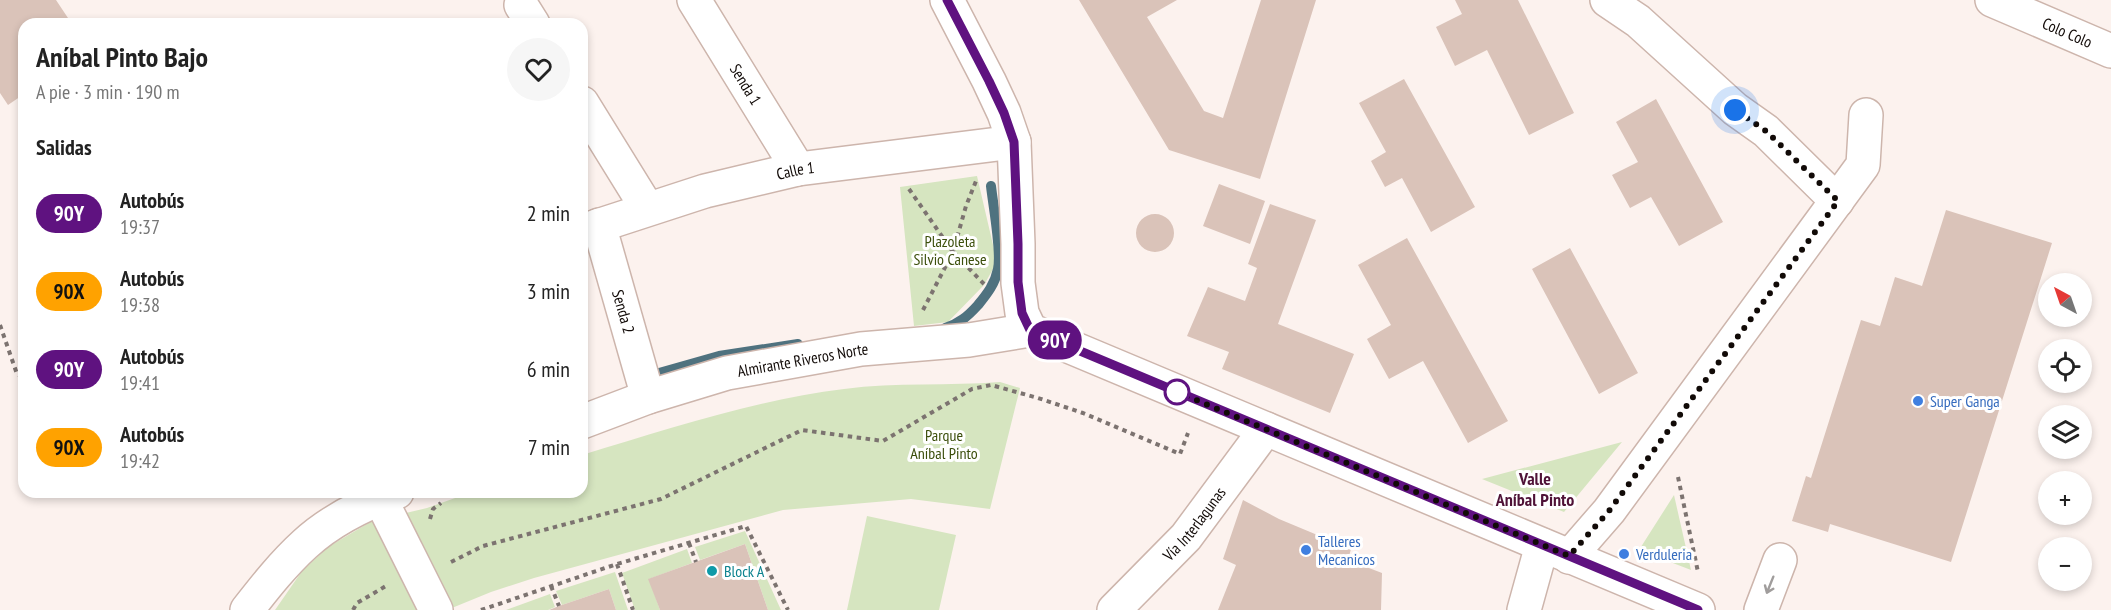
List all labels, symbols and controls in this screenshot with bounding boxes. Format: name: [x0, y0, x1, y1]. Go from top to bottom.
street label: Colo Colo: [2039, 13, 2095, 52]
text: Aníbal Pinto Bajo: [36, 38, 208, 75]
button: heart: [507, 38, 570, 101]
street label: Senda 1: [726, 60, 766, 108]
text: A pie · 3 min · 190 m: [36, 79, 179, 105]
your location: [1720, 95, 1750, 125]
text: Salidas: [36, 133, 92, 161]
street label: Calle 1: [774, 157, 815, 184]
text: Autobús: [120, 186, 184, 214]
text: 2 min: [527, 199, 570, 227]
text: 90Y: [54, 200, 84, 227]
text: 19:37: [120, 214, 160, 240]
park label: Plazoleta Silvio Canese: [913, 231, 987, 269]
text: Autobús: [120, 264, 184, 292]
north arrow: [2038, 273, 2092, 327]
map controls: [2038, 273, 2092, 591]
text: 3 min: [527, 277, 570, 305]
text: 90X: [53, 278, 85, 305]
street label: Senda 2: [608, 287, 639, 336]
text: 19:38: [120, 292, 160, 318]
line badge: 90Y: [1020, 320, 1090, 360]
text: 90Y: [1040, 327, 1070, 354]
street label: Almirante Riveros Norte: [736, 338, 869, 381]
button: locate: [2038, 339, 2092, 393]
text: Autobús: [120, 342, 184, 370]
text: 6 min: [527, 355, 570, 383]
text: 90Y: [54, 356, 84, 383]
text: 19:41: [120, 370, 160, 396]
unlabelled marker: [1164, 379, 1190, 405]
place label: Super Ganga: [1930, 391, 2000, 411]
marker: Super Ganga: [1911, 394, 1925, 408]
button: layers: [2038, 405, 2092, 459]
text: Autobús: [120, 420, 184, 448]
park label: Parque Aníbal Pinto: [910, 425, 978, 463]
text: 7 min: [528, 433, 570, 461]
text: 90X: [53, 434, 85, 461]
text: 19:42: [120, 448, 160, 474]
district label: Valle Aníbal Pinto: [1495, 467, 1574, 511]
button: +: [2038, 471, 2092, 525]
street label: Vía Interlagunas: [1158, 483, 1230, 565]
place label: Talleres Mecanicos: [1318, 531, 1375, 569]
button: −: [2038, 537, 2092, 591]
marker: Talleres Mecanicos: [1299, 543, 1313, 557]
place label: Verduleria: [1635, 544, 1692, 564]
marker: Verduleria: [1617, 547, 1631, 561]
place label: Block A: [724, 561, 765, 581]
marker: Block A: [705, 564, 719, 578]
one-way arrow: [1764, 575, 1775, 594]

